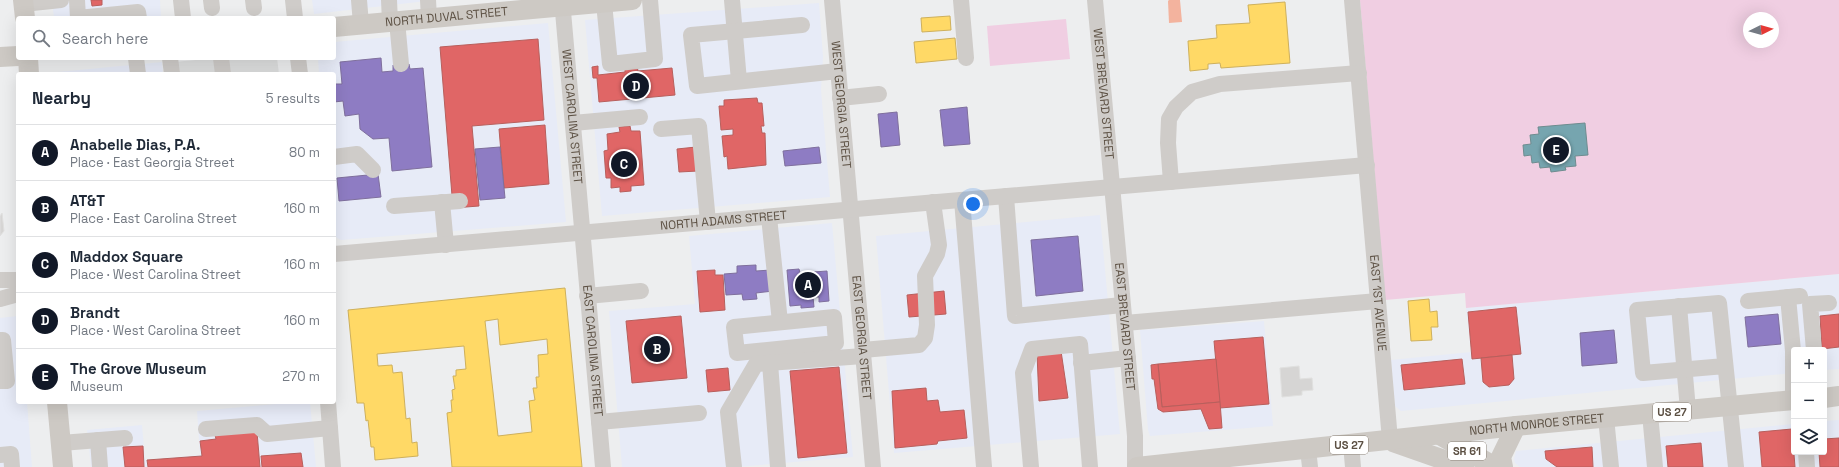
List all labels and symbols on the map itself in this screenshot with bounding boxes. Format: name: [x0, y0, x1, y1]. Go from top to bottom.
street label: NORTH DUVAL STREET: [384, 3, 509, 30]
north arrow: [1743, 12, 1779, 48]
street label: WEST BREVARD STREET: [1090, 27, 1118, 160]
street label: WEST GEORGIA STREET: [828, 40, 855, 169]
street label: WEST CAROLINA STREET: [558, 49, 586, 185]
pin: D: [623, 71, 649, 101]
pin: E: [1543, 135, 1569, 165]
pin: C: [611, 149, 637, 179]
your location: [963, 194, 983, 214]
street label: NORTH ADAMS STREET: [659, 207, 788, 234]
street label: EAST 1ST AVENUE: [1366, 254, 1390, 352]
street label: EAST BREVARD STREET: [1111, 262, 1139, 391]
pin: A: [795, 270, 821, 300]
street label: EAST GEORGIA STREET: [848, 275, 875, 401]
street label: EAST CAROLINA STREET: [579, 284, 607, 417]
pin: B: [644, 334, 670, 364]
road number: US 27: [1653, 403, 1691, 421]
street label: NORTH MONROE STREET: [1468, 410, 1605, 439]
road number: US 27: [1330, 436, 1368, 454]
road number: SR 61: [1448, 442, 1486, 460]

